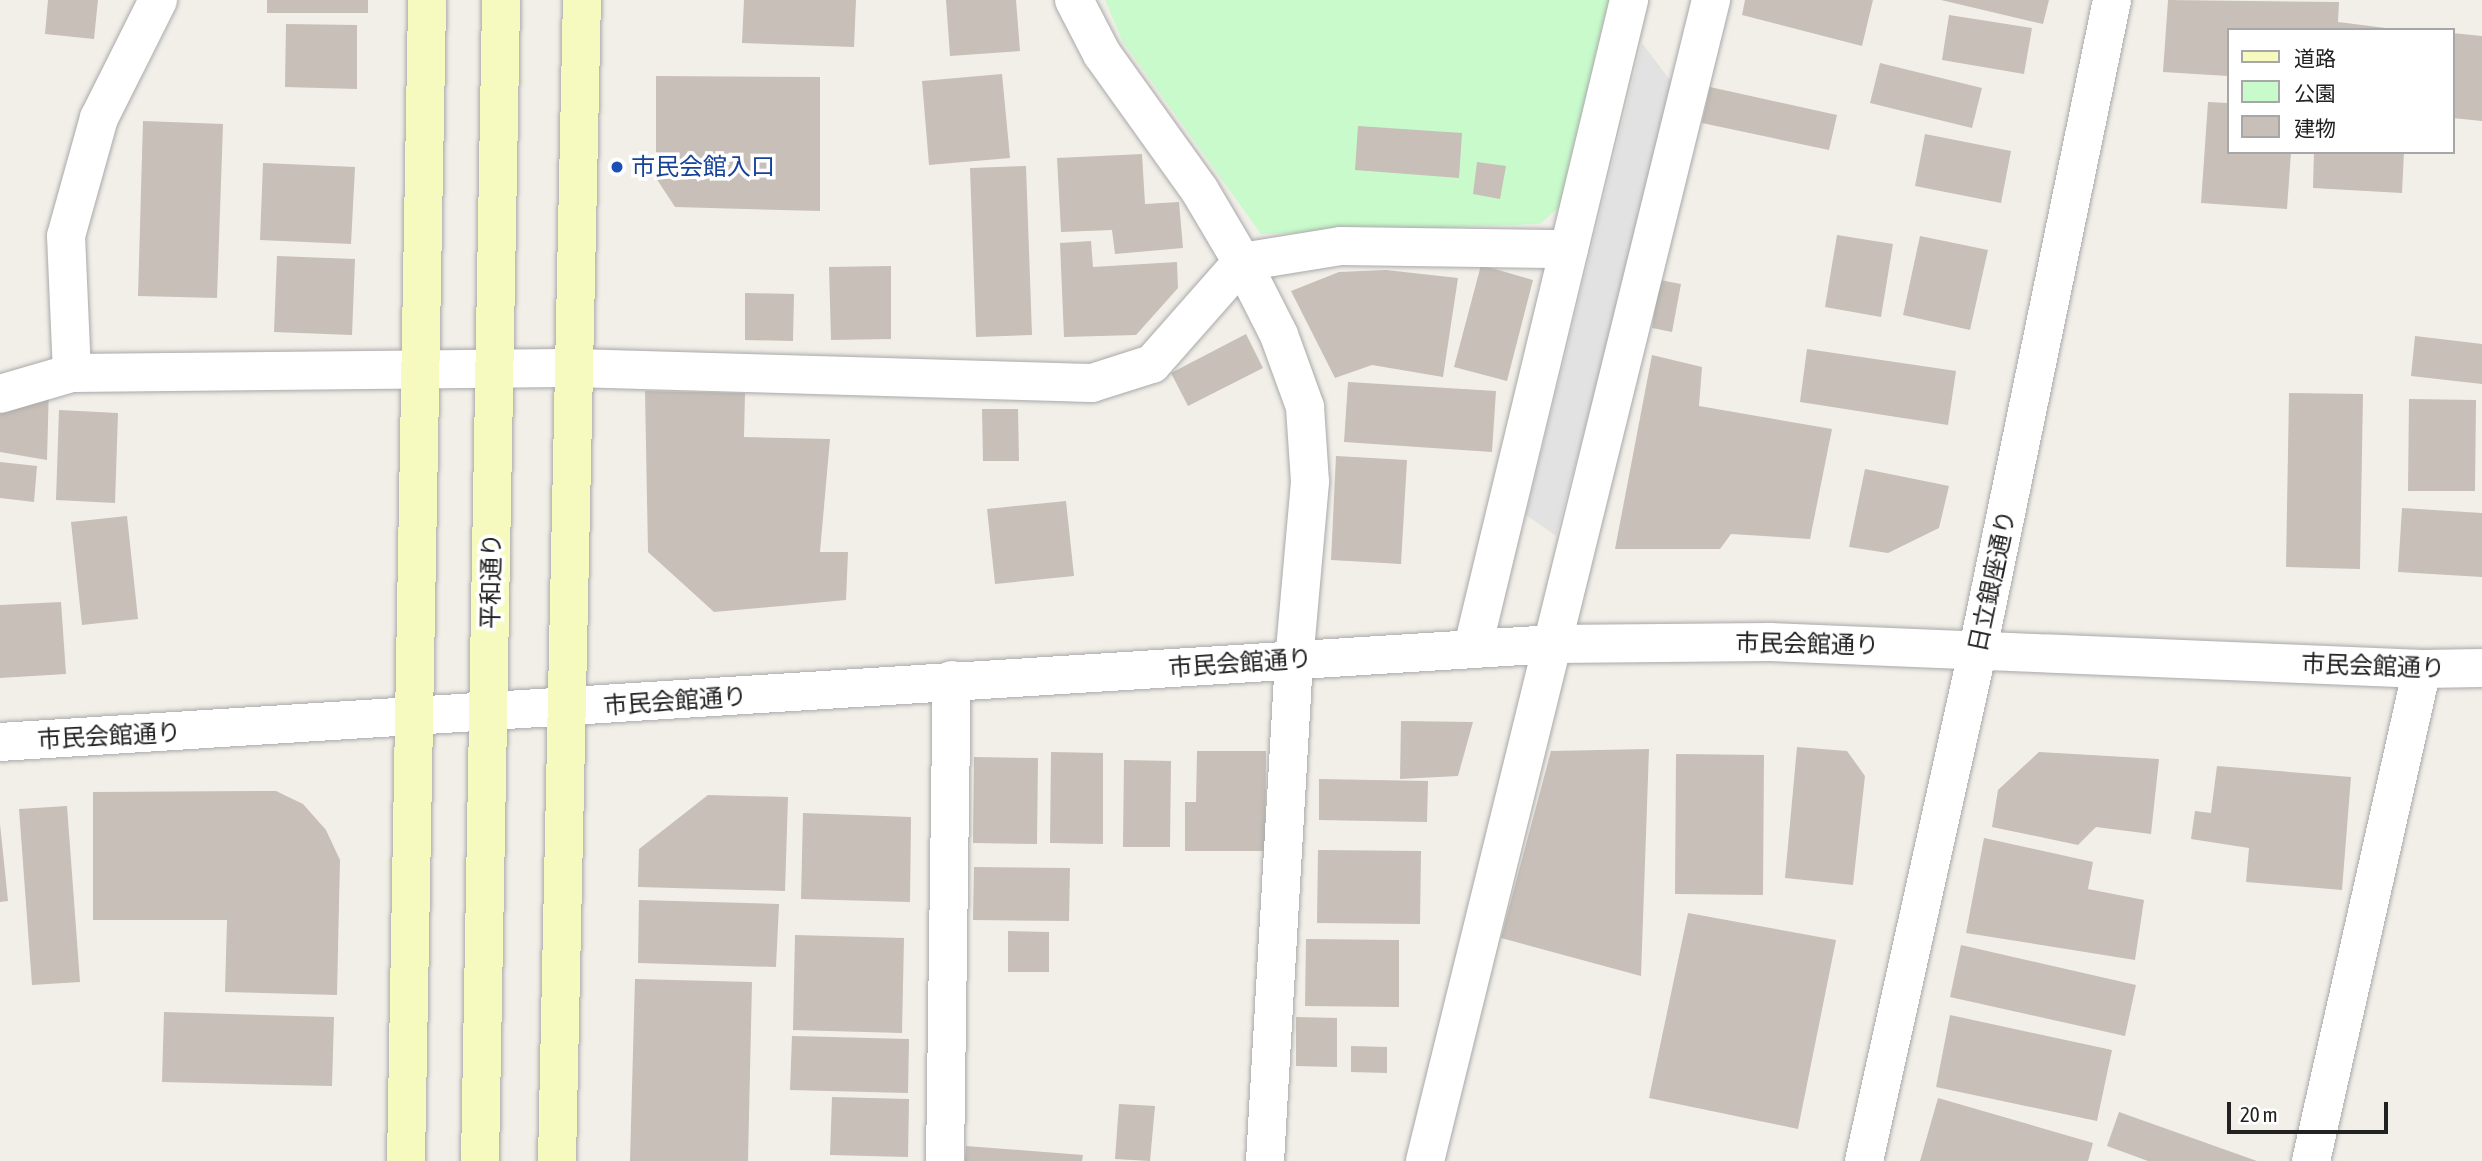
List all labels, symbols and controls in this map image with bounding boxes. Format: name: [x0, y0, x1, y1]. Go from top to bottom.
legend: [2226, 28, 2454, 154]
text: 道路: [2294, 46, 2336, 70]
text: 公園: [2294, 81, 2336, 105]
text: 建物: [2294, 116, 2336, 140]
place label: 市民会館入口: [631, 153, 775, 181]
marker: 市民会館入口: [609, 159, 625, 175]
street label: 日立銀座通り: [1963, 508, 2021, 654]
street label: 平和通り: [476, 533, 506, 629]
street label: 市民会館通り: [1735, 628, 1879, 660]
street label: 市民会館通り: [1167, 644, 1313, 682]
street label: 市民会館通り: [2301, 649, 2445, 683]
street label: 市民会館通り: [602, 682, 748, 720]
street label: 市民会館通り: [36, 718, 182, 754]
scale bar: [2230, 1088, 2391, 1132]
text: 20 m: [2240, 1102, 2278, 1126]

